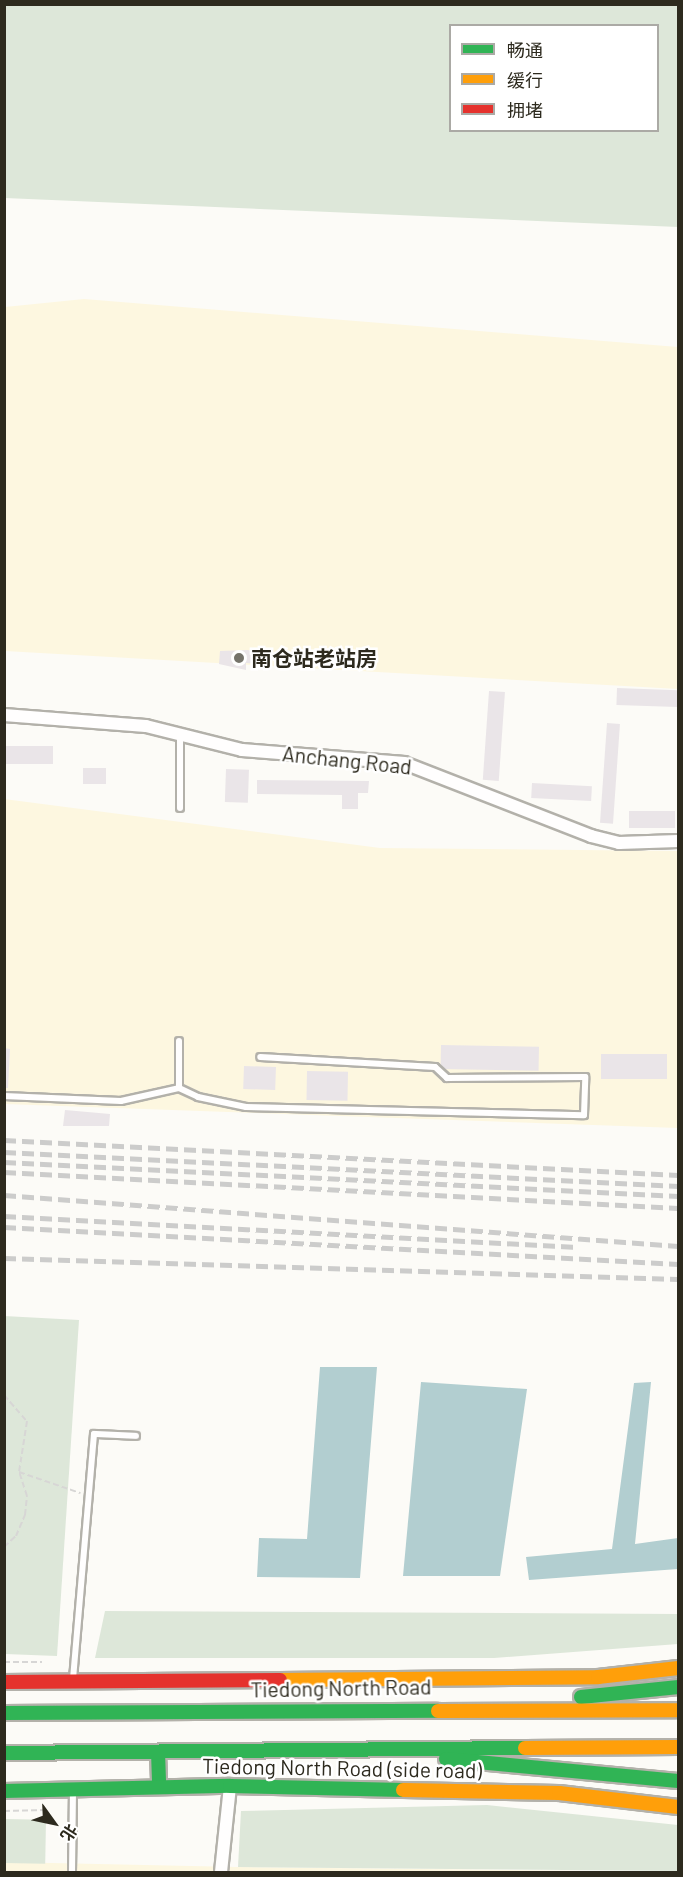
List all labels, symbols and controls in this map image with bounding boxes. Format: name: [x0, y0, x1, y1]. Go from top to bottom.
legend: [449, 24, 659, 132]
text: 畅通: [507, 39, 543, 61]
text: 缓行: [507, 69, 543, 91]
text: 拥堵: [507, 99, 543, 121]
place label: 南仓站老站房: [251, 645, 377, 671]
marker: 南仓站老站房: [232, 651, 246, 665]
street label: Anchang Road: [281, 741, 413, 779]
street label: Tiedong North Road: [250, 1674, 432, 1702]
street label: Tiedong North Road (side road): [202, 1753, 482, 1783]
north arrow: [24, 1793, 84, 1853]
text: 北: [57, 1821, 82, 1845]

